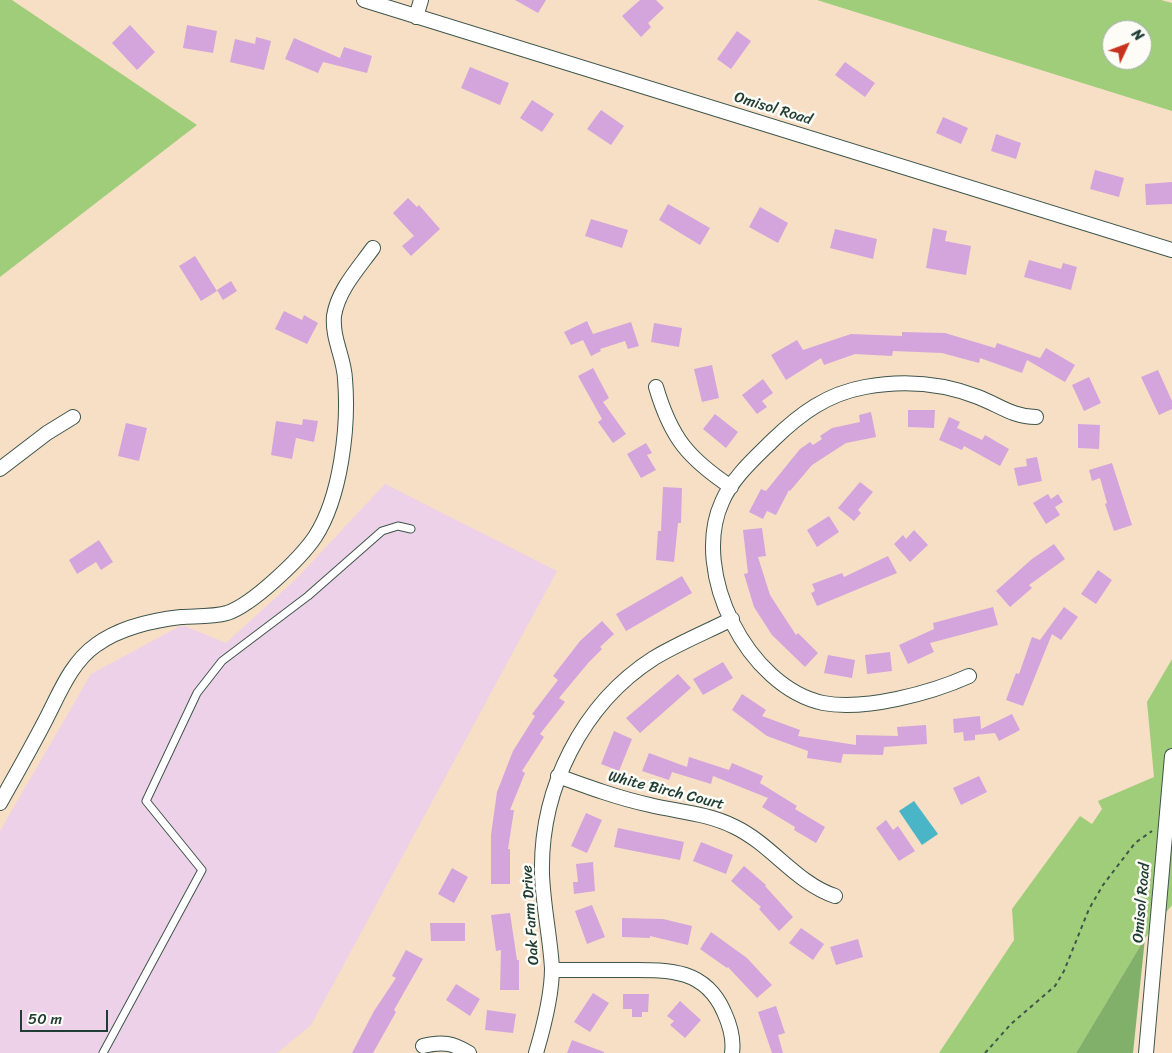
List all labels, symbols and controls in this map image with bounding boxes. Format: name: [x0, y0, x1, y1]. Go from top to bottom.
north arrow: [1102, 20, 1152, 70]
text: N: [1125, 23, 1150, 47]
street label: Omisol Road: [732, 89, 814, 129]
street label: White Birch Court: [606, 768, 726, 814]
street label: Omisol Road: [1130, 862, 1154, 944]
street label: Oak Farm Drive: [519, 864, 543, 966]
scale bar: [22, 1000, 110, 1032]
text: 50 m: [28, 1006, 62, 1032]

